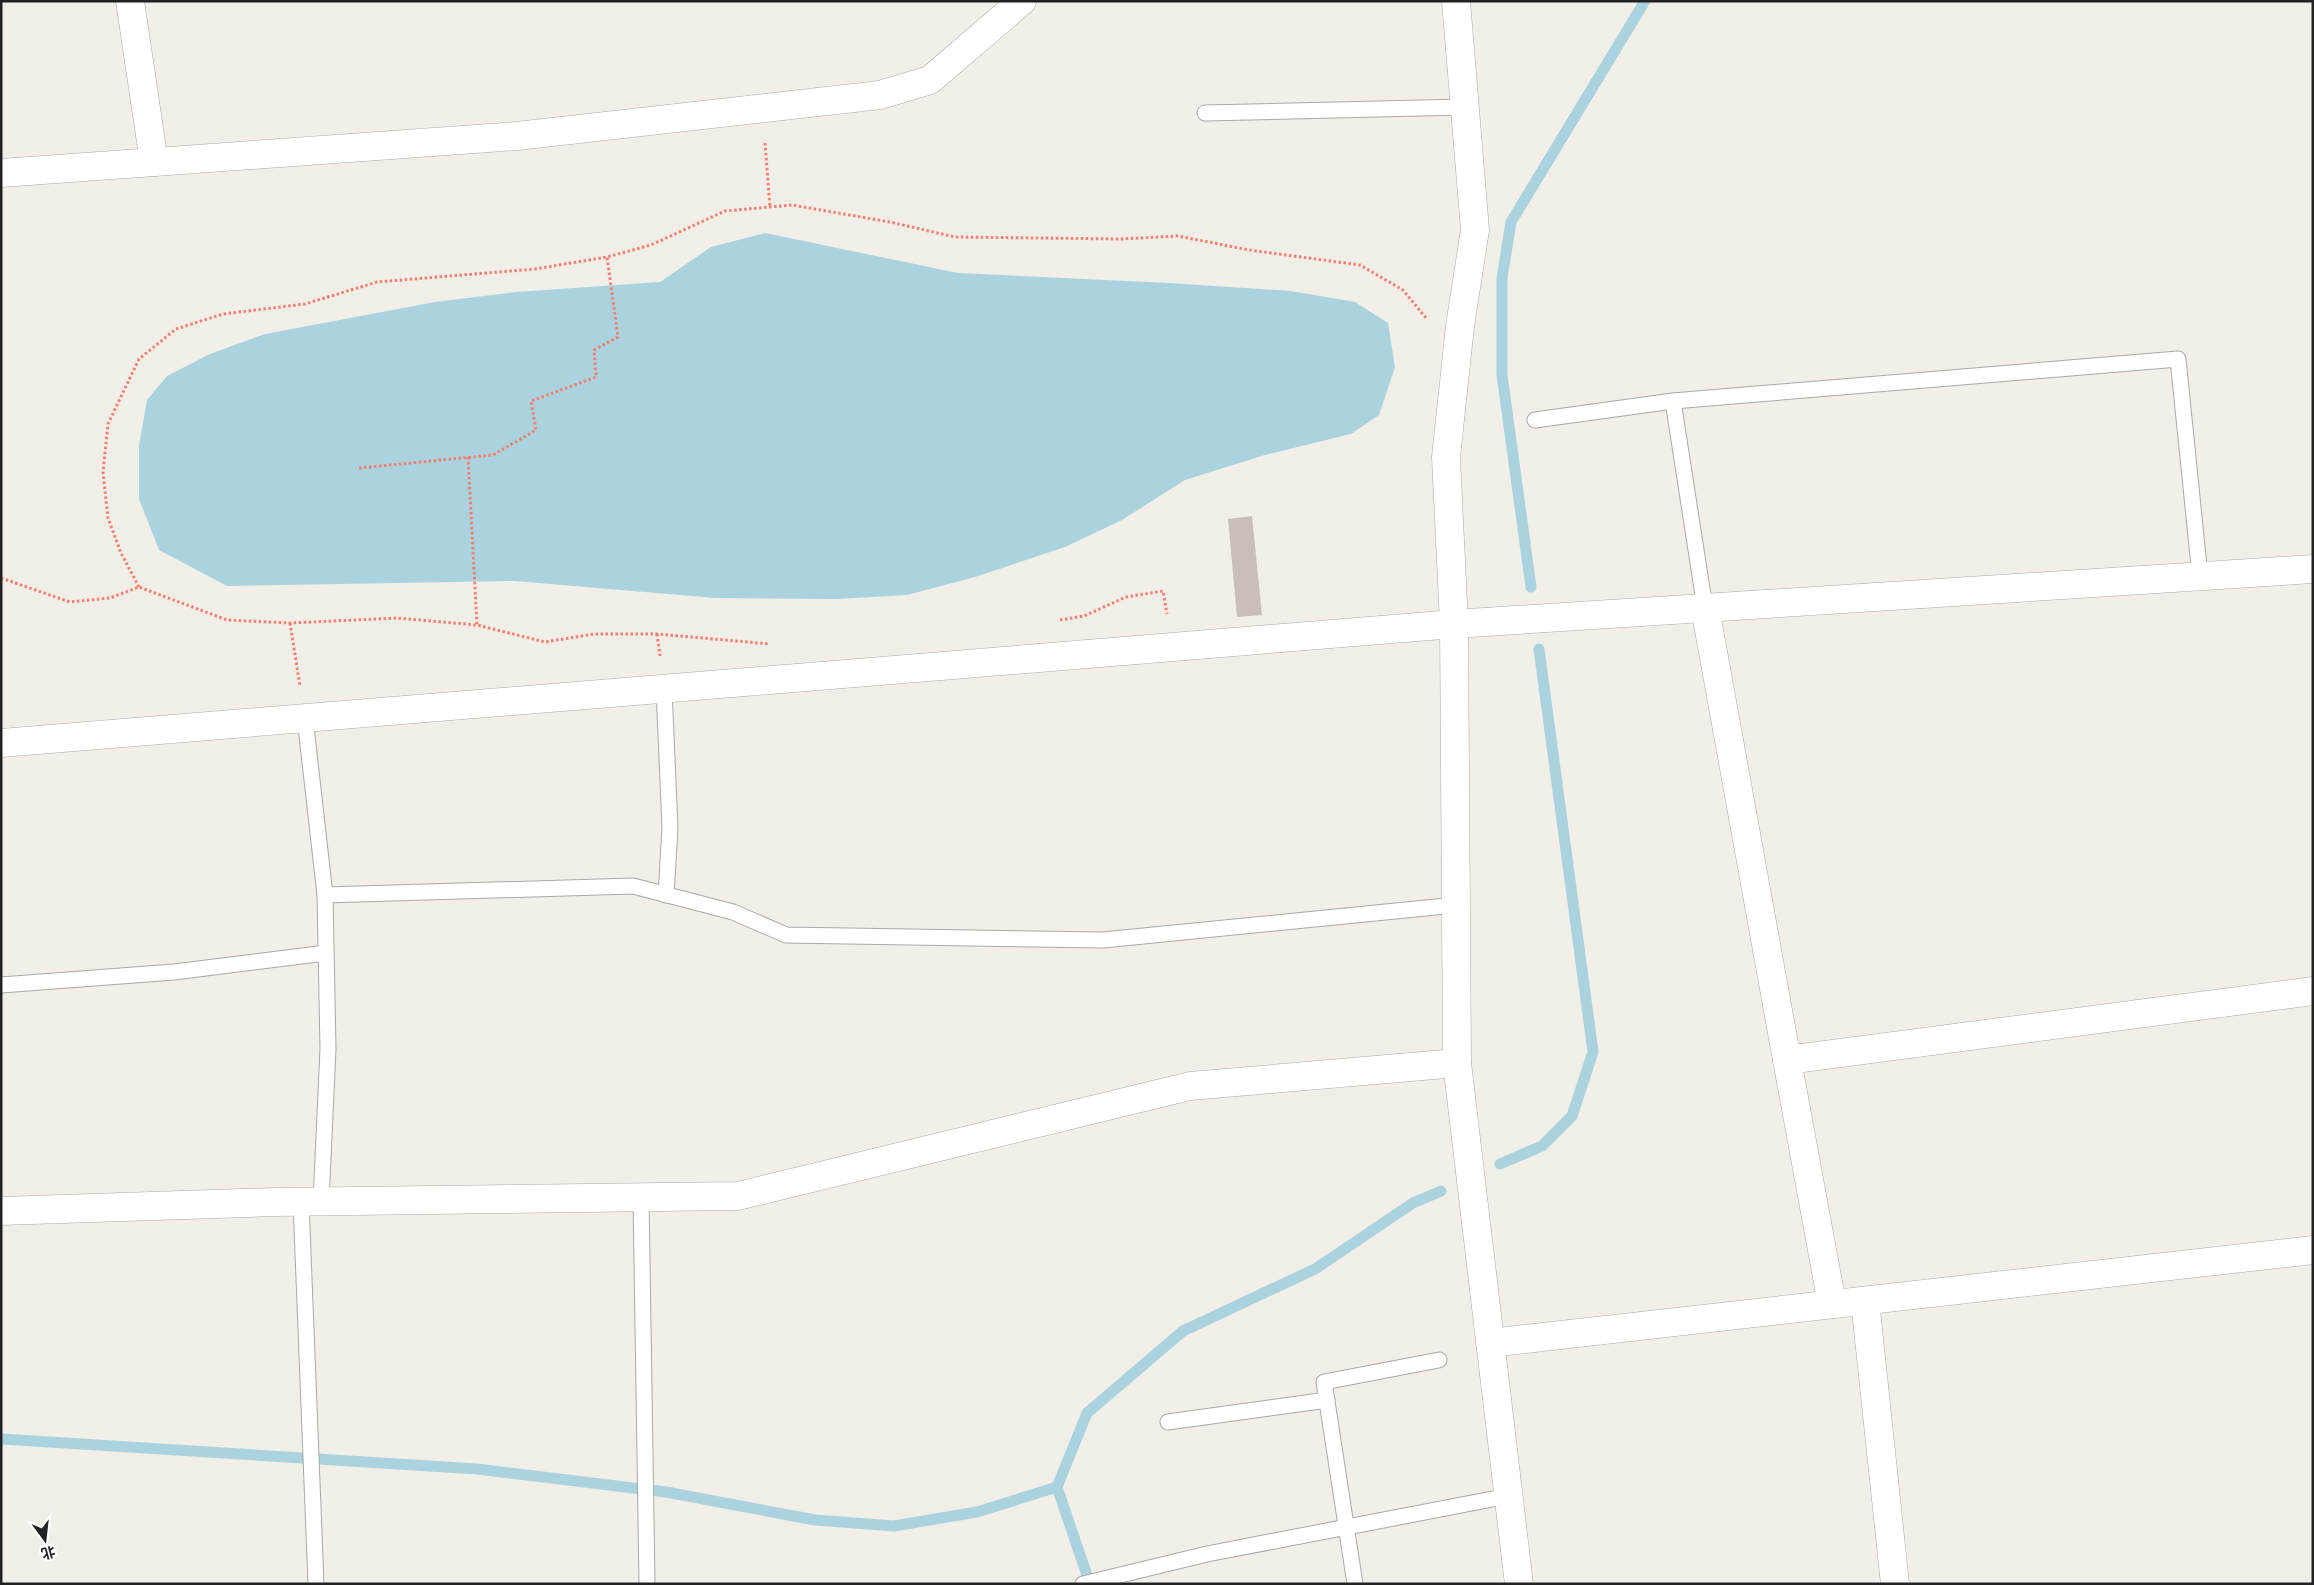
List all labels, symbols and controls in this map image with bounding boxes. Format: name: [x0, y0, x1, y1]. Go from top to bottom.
north arrow: [20, 1515, 70, 1565]
text: 北: [39, 1542, 57, 1563]

